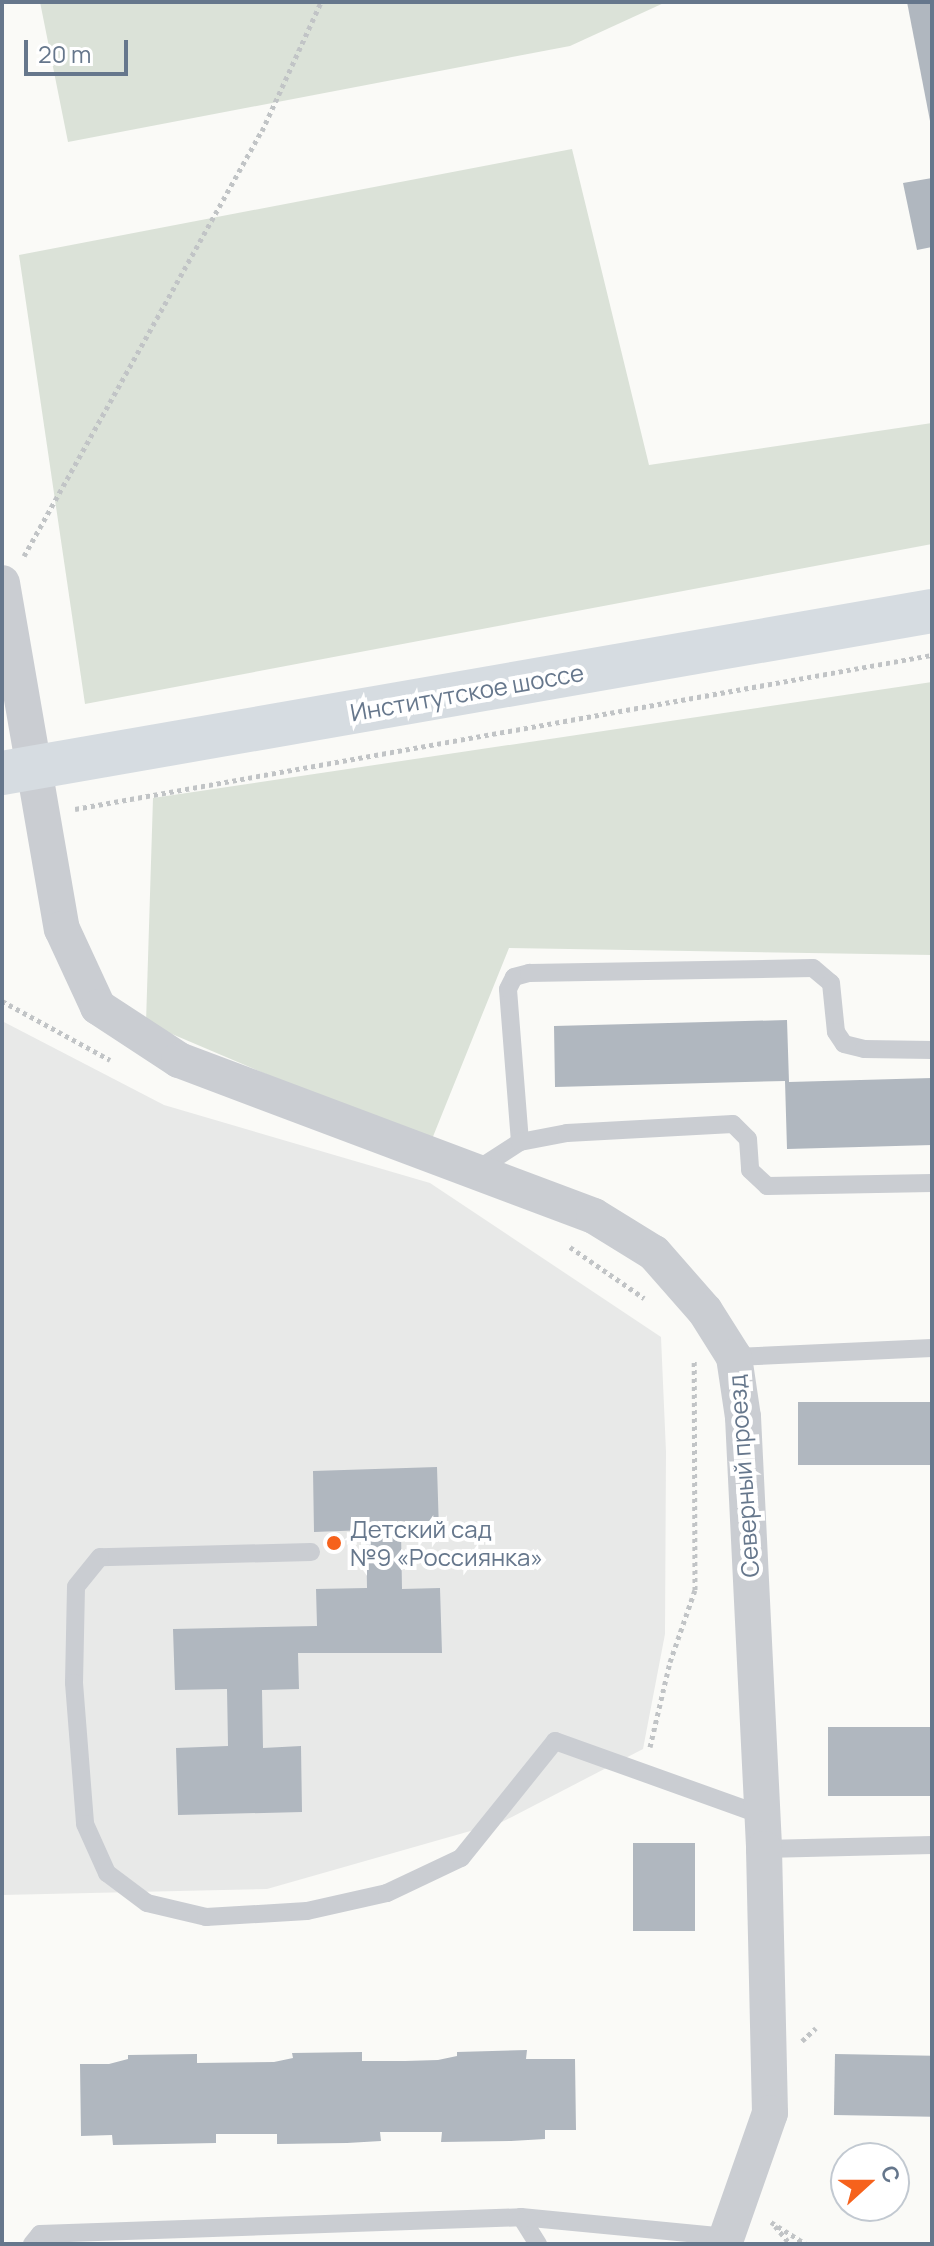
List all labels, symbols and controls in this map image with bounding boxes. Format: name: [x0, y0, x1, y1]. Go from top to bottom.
scale bar: [28, 24, 132, 74]
text: 20 m: [38, 37, 91, 70]
street label: Институтское шоссе: [348, 657, 586, 727]
street label: Северный проезд: [722, 1374, 764, 1578]
place label: Детcкий сад №9 «Россиянка»: [350, 1515, 543, 1571]
marker: Детcкий сад №9 «Россиянка»: [325, 1534, 343, 1552]
north arrow: [830, 2142, 910, 2222]
text: С: [874, 2161, 907, 2187]

